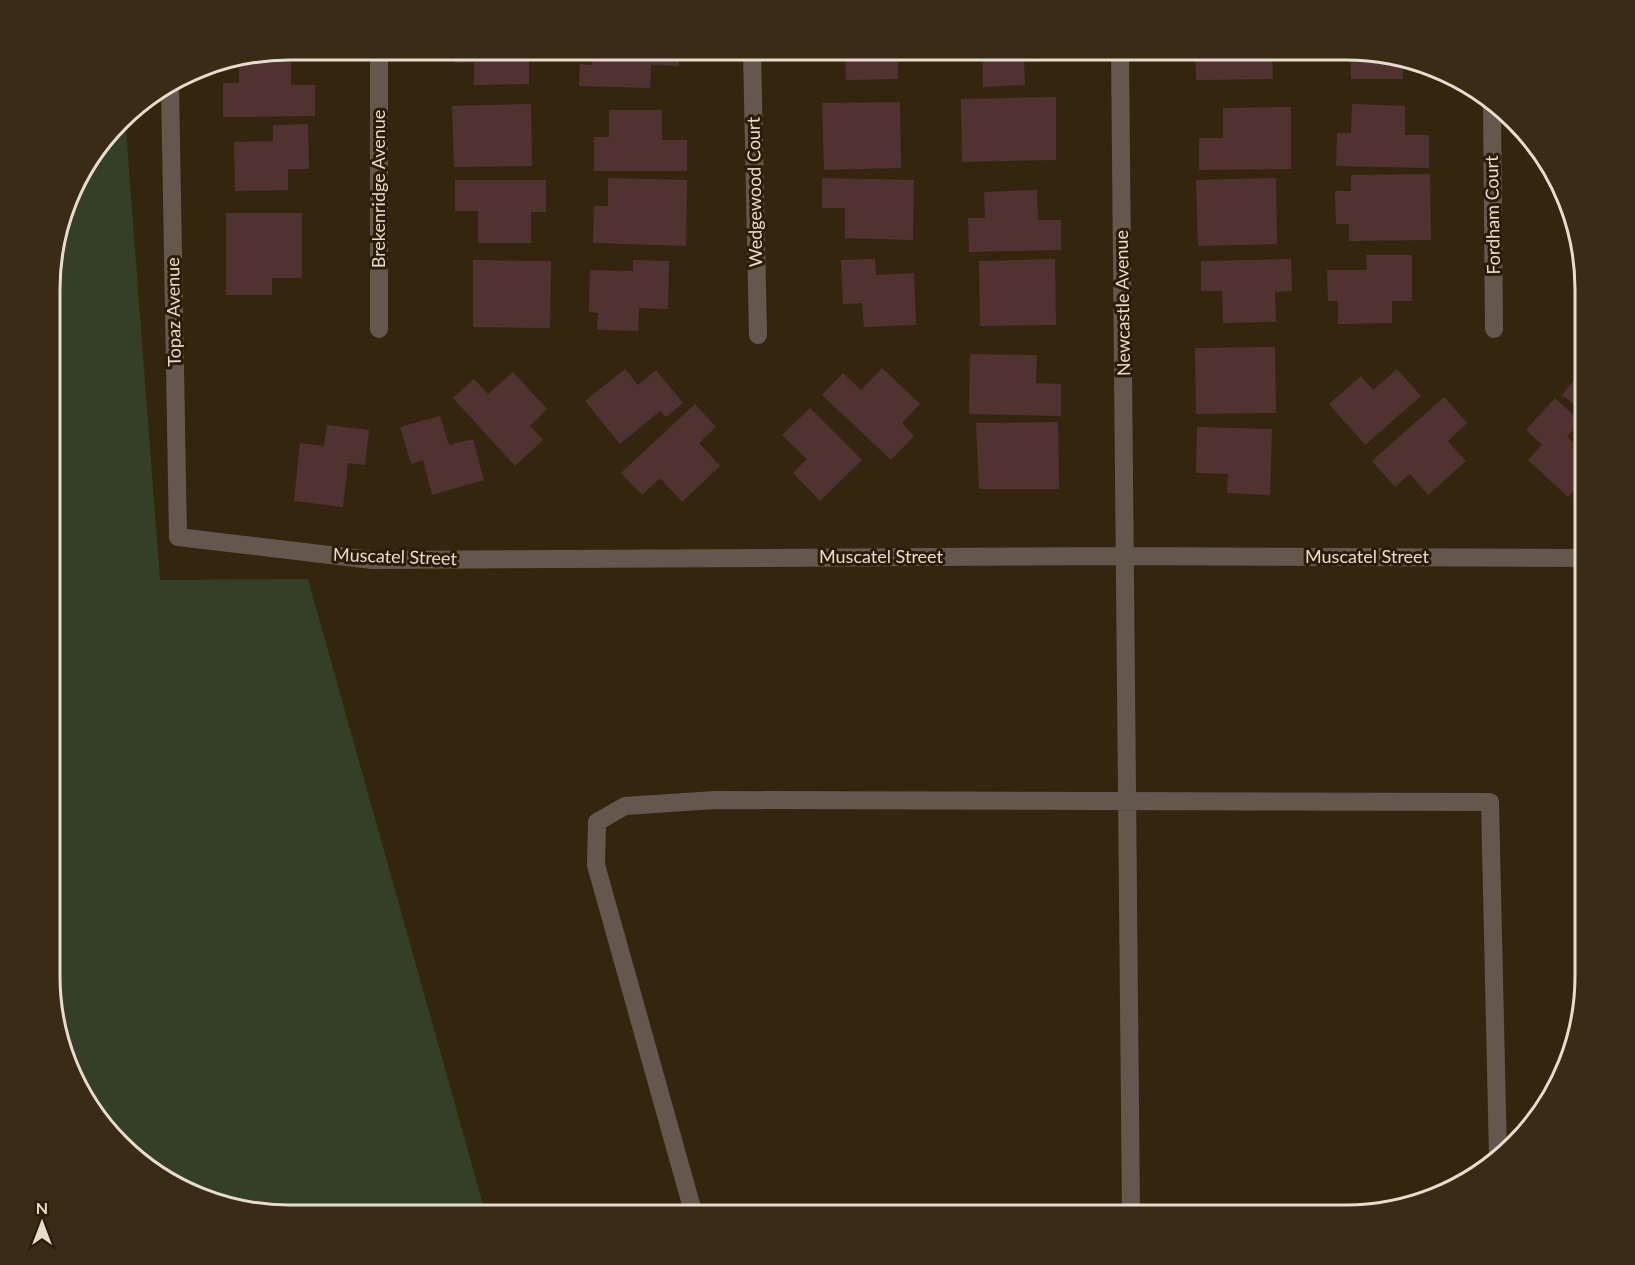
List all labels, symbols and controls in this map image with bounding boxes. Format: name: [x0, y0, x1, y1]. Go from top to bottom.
street label: Brekenridge Avenue: [367, 110, 389, 268]
street label: Wedgewood Court: [742, 116, 766, 267]
street label: Fordham Court: [1480, 155, 1504, 275]
street label: Newcastle Avenue: [1110, 230, 1134, 376]
street label: Topaz Avenue: [161, 257, 185, 367]
street label: Muscatel Street: [333, 543, 458, 569]
street label: Muscatel Street: [819, 545, 944, 567]
street label: Muscatel Street: [1305, 545, 1430, 567]
north arrow: [12, 1193, 72, 1253]
text: N: [36, 1198, 48, 1217]

